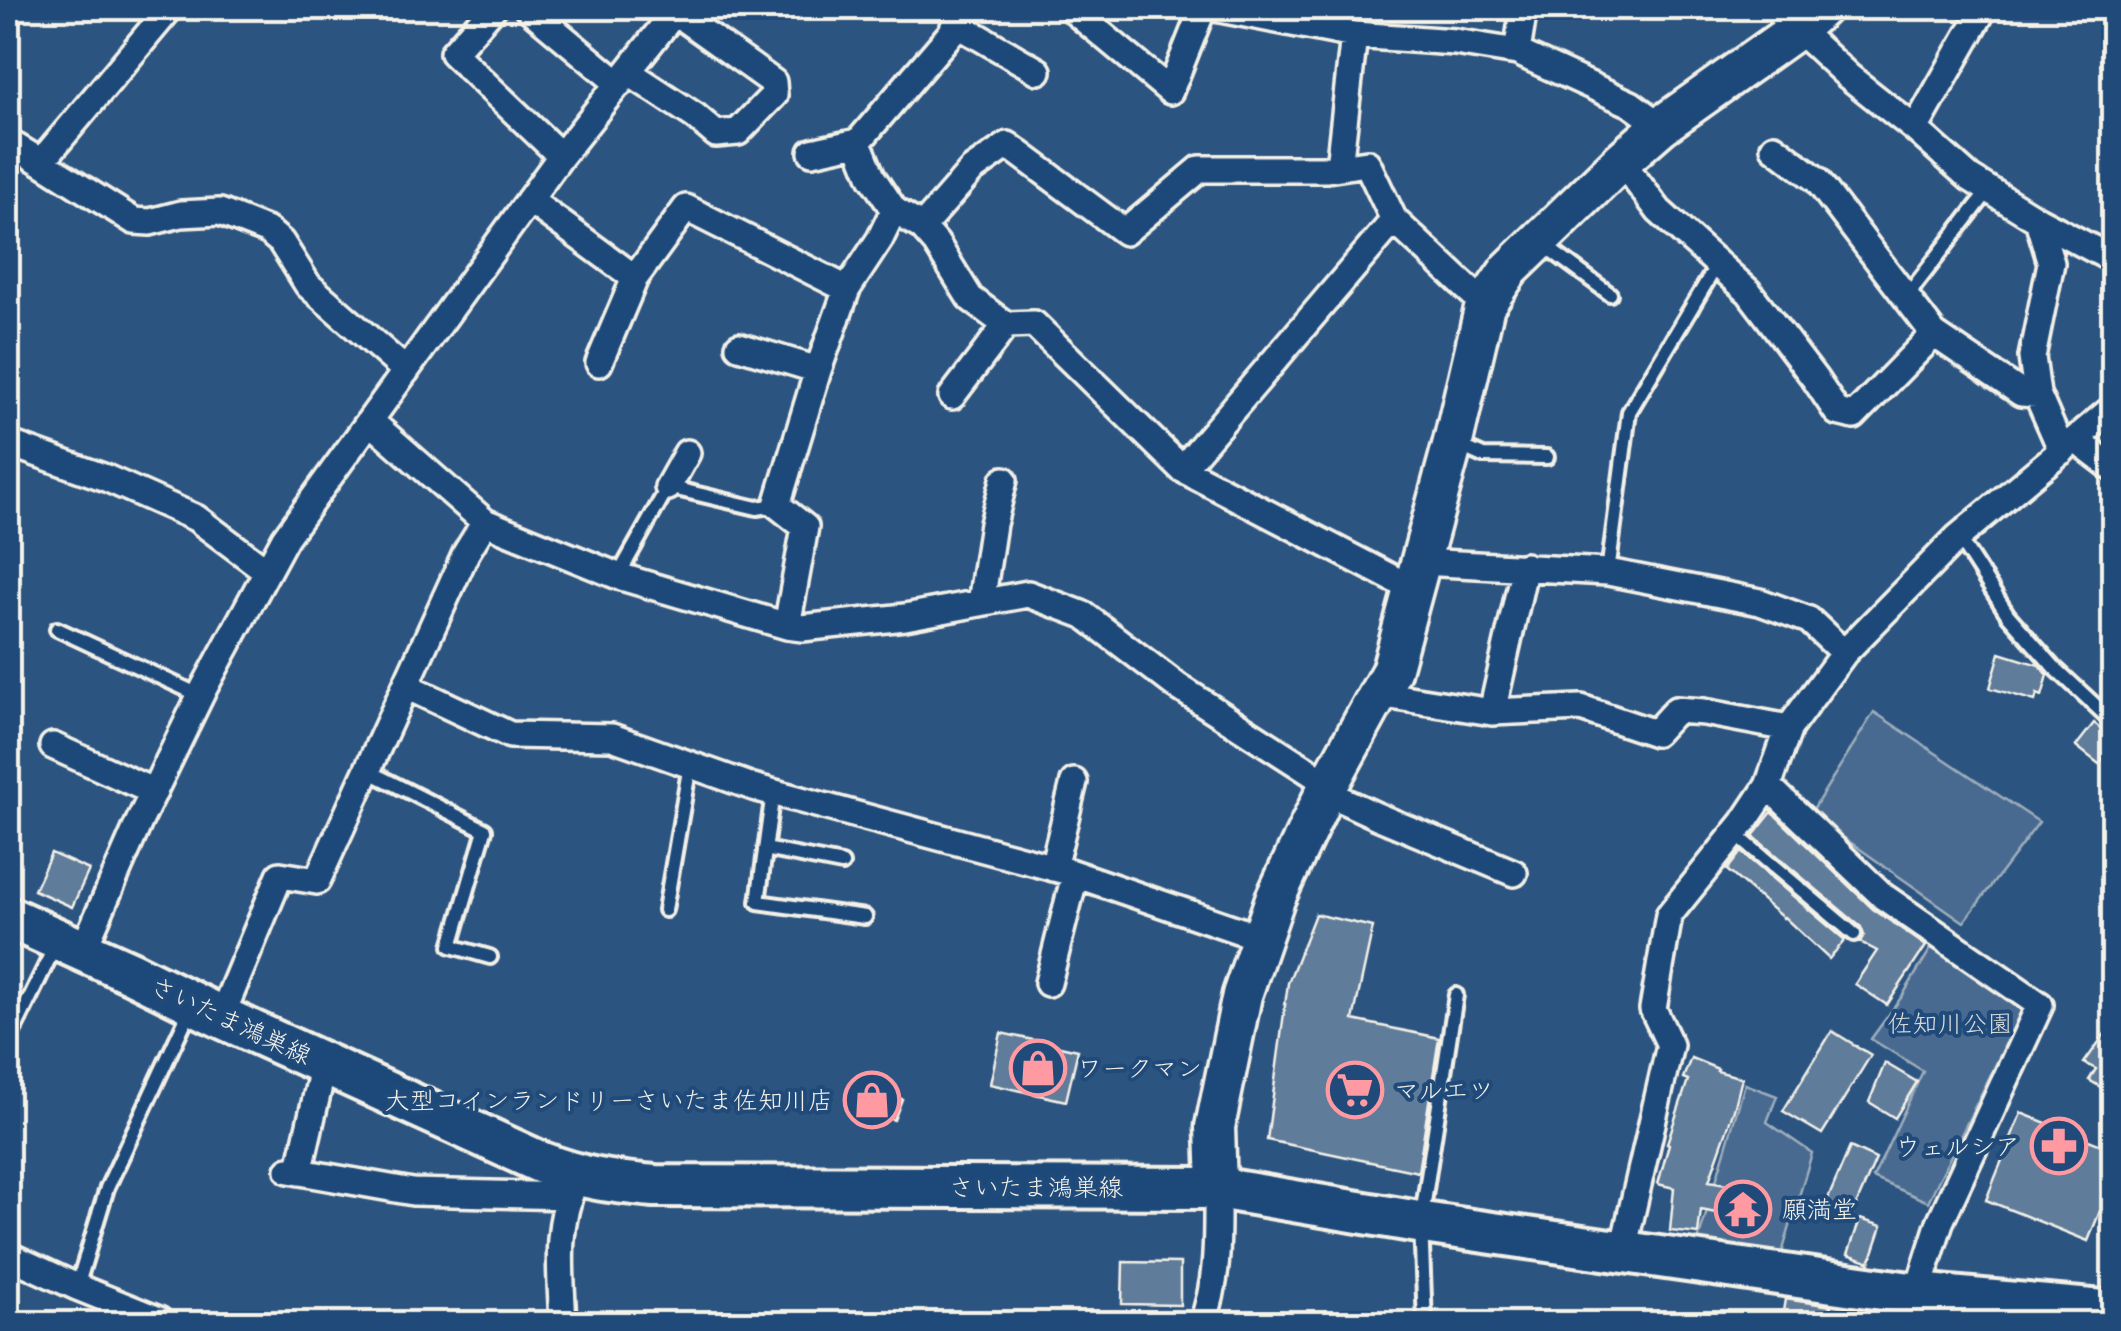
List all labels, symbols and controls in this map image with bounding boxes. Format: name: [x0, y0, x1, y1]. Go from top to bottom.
street label: さいたま鴻巣線: [145, 968, 317, 1072]
park label: 佐知川公園: [1887, 1006, 2013, 1040]
shop icon: ワークマン: [1008, 1038, 1068, 1098]
place label: ワークマン: [1077, 1051, 1202, 1085]
supermarket icon: マルエツ: [1325, 1060, 1385, 1120]
shop icon: 大型コインランドリーさいたま佐知川店: [842, 1070, 902, 1130]
place label: マルエツ: [1394, 1073, 1494, 1107]
place label: 大型コインランドリーさいたま佐知川店: [384, 1083, 833, 1117]
pharmacy icon: ウェルシア: [2029, 1116, 2089, 1176]
place label: ウェルシア: [1895, 1129, 2020, 1163]
street label: さいたま鴻巣線: [949, 1170, 1123, 1204]
temple icon: 願満堂: [1713, 1179, 1773, 1239]
place label: 願満堂: [1782, 1192, 1857, 1226]

